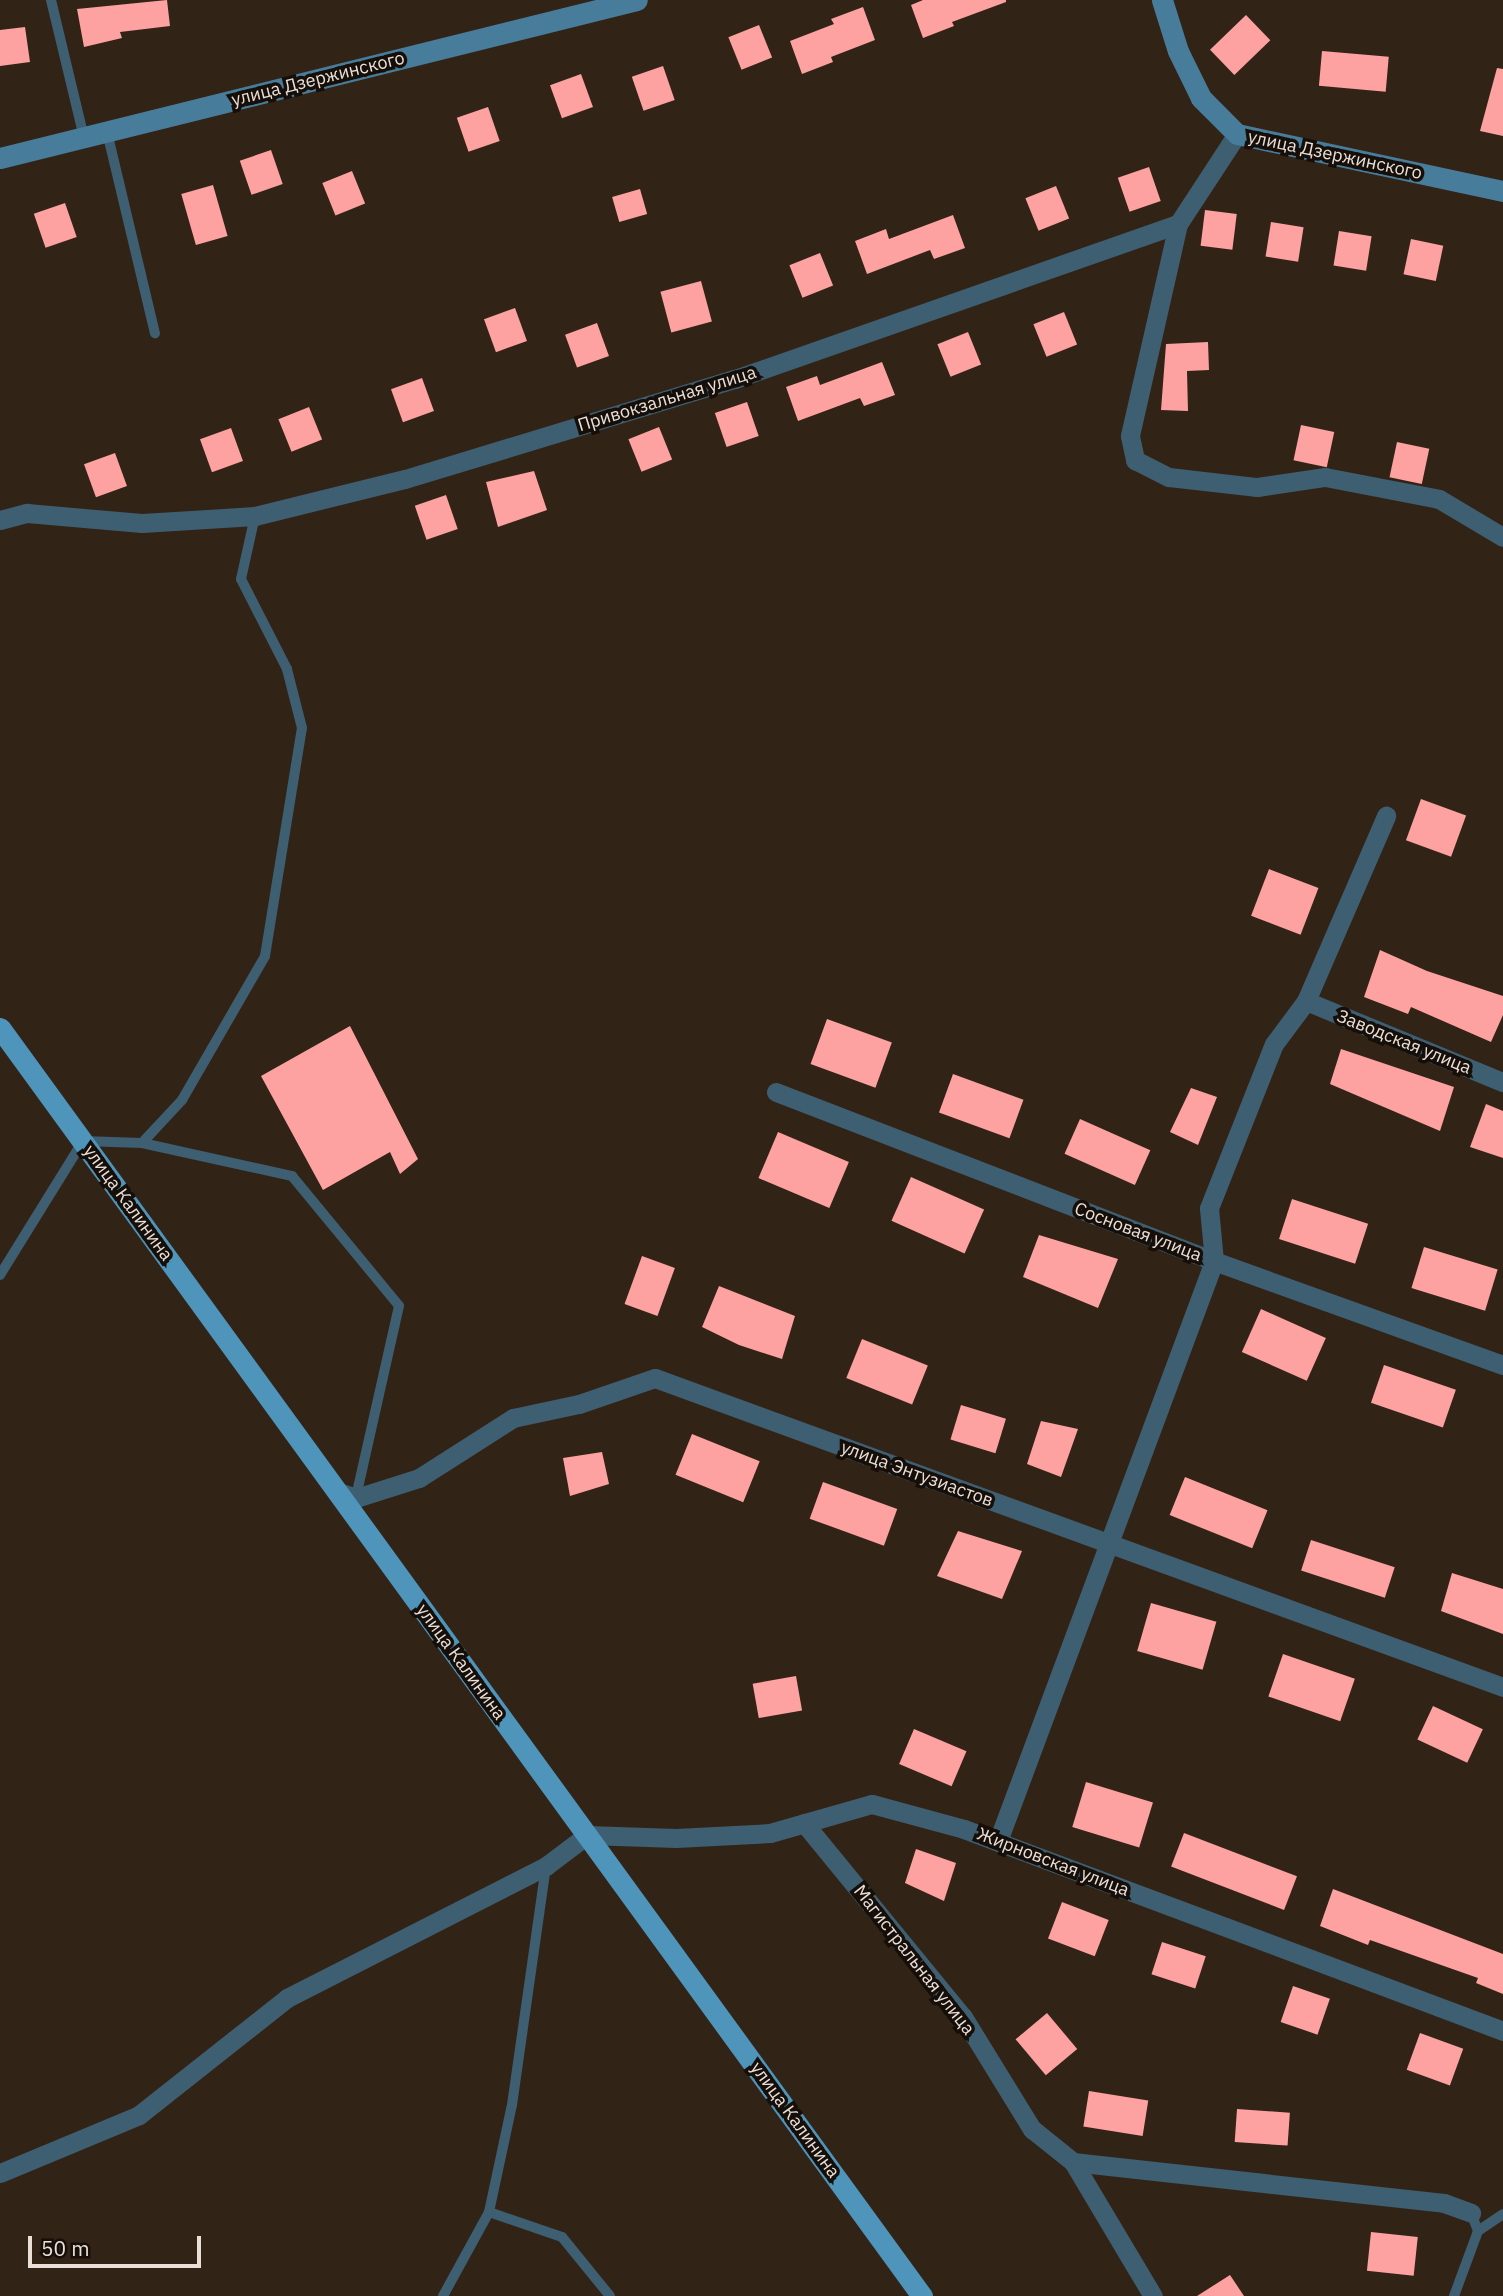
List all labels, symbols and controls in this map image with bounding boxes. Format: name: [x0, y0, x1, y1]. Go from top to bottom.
street label: улица Дзержинского: [229, 47, 407, 111]
street label: улица Дзержинского: [1246, 126, 1424, 184]
street label: Привокзальная улица: [575, 362, 759, 436]
street label: Заводская улица: [1334, 1005, 1474, 1079]
street label: улица Калинина: [79, 1141, 177, 1265]
street label: Сосновая улица: [1071, 1198, 1205, 1266]
street label: улица Энтузиастов: [838, 1436, 996, 1512]
street label: улица Калинина: [412, 1600, 510, 1724]
street label: Жирновская улица: [974, 1823, 1132, 1901]
street label: Магистральная улица: [849, 1881, 979, 2039]
street label: улица Калинина: [746, 2058, 844, 2182]
scale bar: [32, 2222, 205, 2266]
text: 50 m: [41, 2234, 90, 2262]

